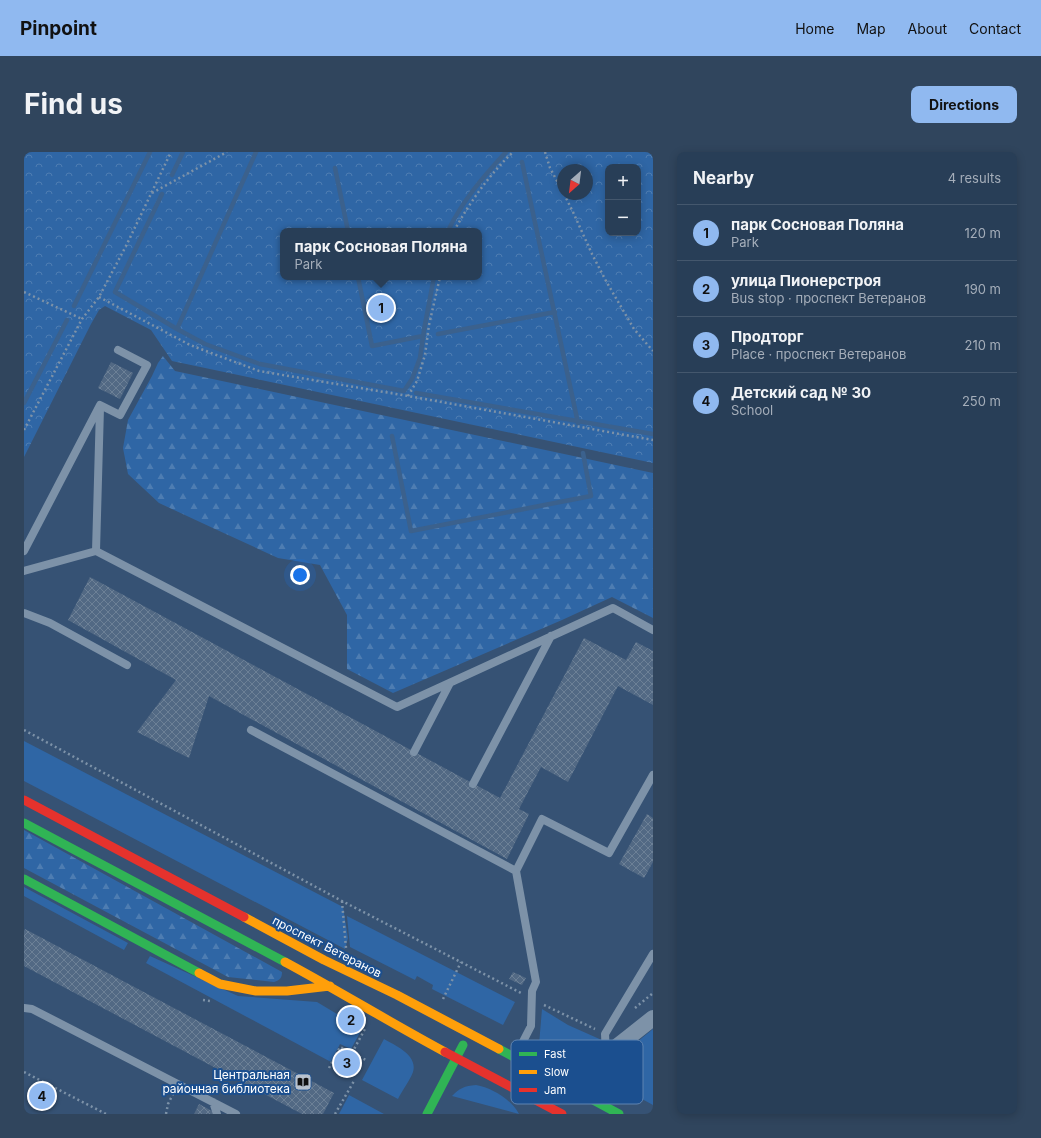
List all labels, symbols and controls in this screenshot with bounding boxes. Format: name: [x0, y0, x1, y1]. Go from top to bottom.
text: Pinpoint: [20, 17, 97, 40]
text: Home: [795, 20, 834, 37]
text: Map: [856, 20, 886, 37]
text: About: [908, 20, 947, 37]
text: Contact: [969, 20, 1021, 37]
button: Directions: [911, 86, 1017, 123]
text: Find us: [24, 87, 123, 121]
north arrow: [557, 164, 593, 200]
map controls: [605, 164, 641, 236]
button: +: [605, 164, 641, 200]
text: Nearby: [693, 168, 754, 188]
text: 4 results: [948, 170, 1001, 186]
button: −: [605, 200, 641, 236]
text: парк Сосновая Поляна: [731, 215, 904, 234]
text: 1: [703, 225, 709, 241]
text: 120 m: [965, 225, 1001, 241]
popup: [280, 228, 482, 280]
text: Park: [731, 234, 759, 250]
text: парк Сосновая Поляна: [294, 237, 468, 256]
text: Park: [294, 256, 322, 272]
text: улица Пионерстроя: [731, 271, 881, 290]
text: 2: [702, 281, 710, 297]
text: 190 m: [964, 281, 1001, 297]
text: Bus stop · проспект Ветеранов: [731, 290, 926, 306]
pin: 1: [368, 293, 394, 323]
text: Продторг: [731, 327, 804, 346]
text: 3: [702, 337, 710, 353]
text: 210 m: [965, 337, 1001, 353]
text: Place · проспект Ветеранов: [731, 346, 906, 362]
text: Детский сад № 30: [731, 383, 871, 402]
text: 4: [702, 393, 710, 409]
text: 250 m: [962, 393, 1001, 409]
text: School: [731, 402, 773, 418]
your location: [290, 565, 310, 585]
street label: проспект Ветеранов: [270, 913, 385, 981]
pin: 2: [338, 1005, 364, 1035]
legend: [511, 1040, 643, 1104]
text: Fast: [544, 1047, 566, 1061]
pin: 3: [334, 1048, 360, 1078]
text: Slow: [544, 1065, 569, 1079]
place label: Центральная районная библиотека: [162, 1067, 290, 1096]
library icon: Центральная районная библиотека: [293, 1072, 313, 1092]
pin: 4: [29, 1081, 55, 1111]
text: Jam: [544, 1083, 566, 1097]

